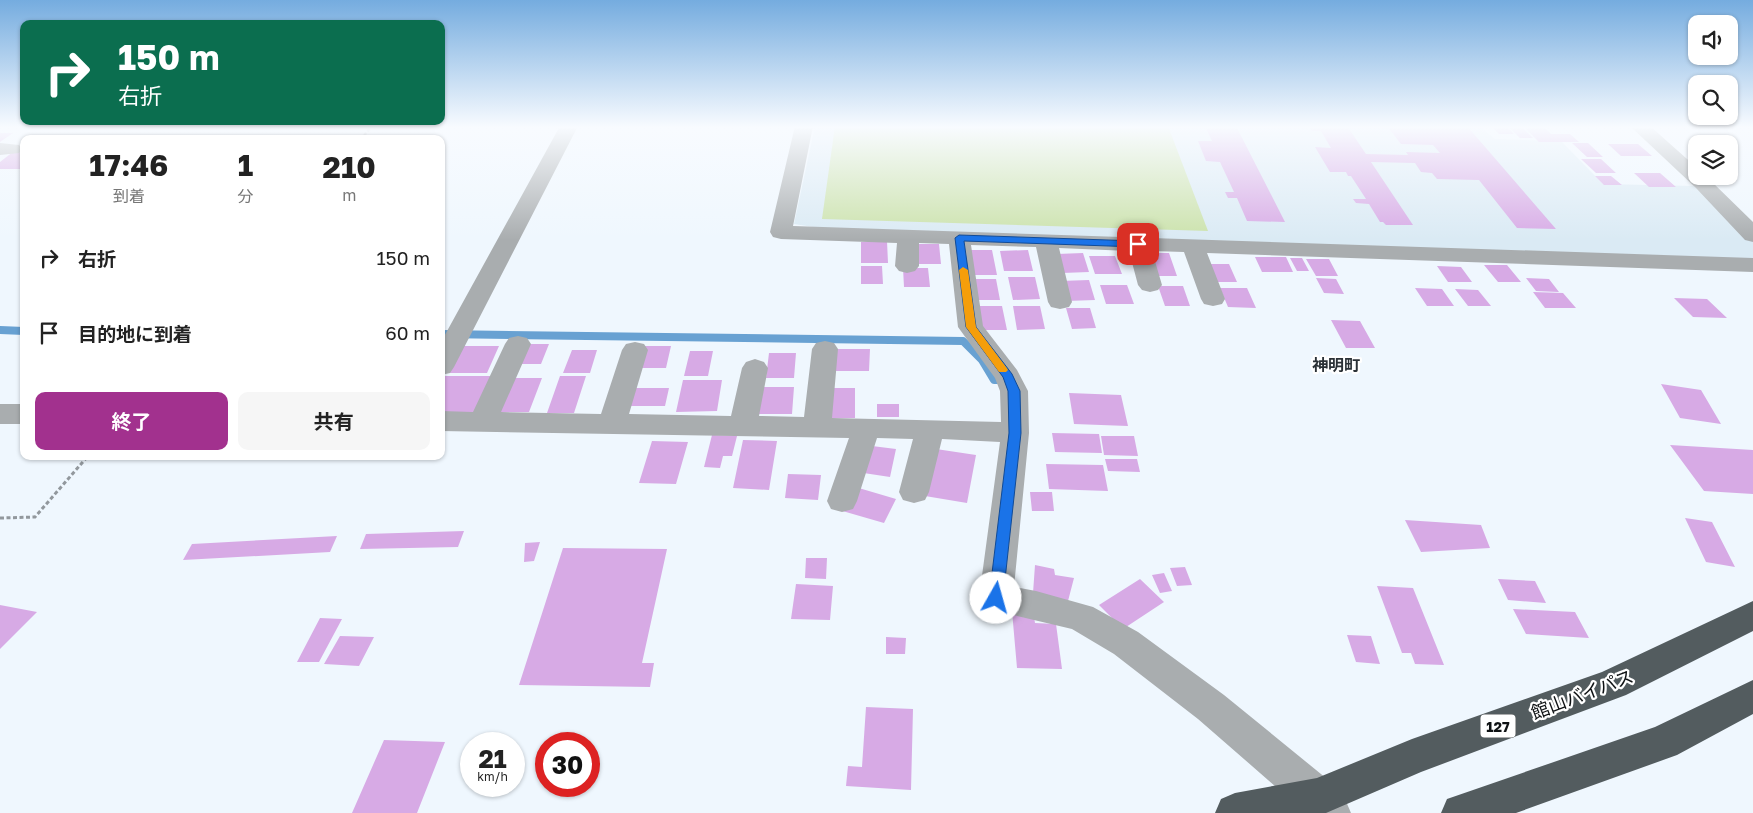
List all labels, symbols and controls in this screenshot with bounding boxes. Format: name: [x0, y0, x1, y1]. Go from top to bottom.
map controls: [1688, 15, 1738, 185]
button: sound: [1688, 15, 1738, 65]
text: 150 m: [118, 36, 220, 78]
icon: right: [35, 40, 100, 105]
button: search: [1688, 75, 1738, 125]
text: 右折: [118, 82, 162, 109]
button: layers: [1688, 135, 1738, 185]
text: 17:46: [89, 147, 168, 183]
text: 1: [238, 147, 253, 183]
text: 210: [323, 149, 376, 185]
text: m: [342, 185, 356, 205]
text: 到着: [113, 186, 145, 206]
text: 分: [237, 186, 253, 206]
pin: [1117, 223, 1159, 265]
icon: arrive: [1124, 230, 1152, 258]
icon: right: [35, 244, 63, 272]
text: 150 m: [376, 246, 430, 269]
text: 右折: [78, 247, 116, 270]
icon: arrive: [35, 319, 63, 347]
text: 60 m: [385, 321, 430, 344]
text: 目的地に到着: [78, 322, 192, 345]
district label: 神明町: [1312, 355, 1360, 375]
button: 終了: [35, 392, 228, 450]
button: 共有: [238, 392, 430, 450]
position arrow: [969, 571, 1021, 623]
street label: 館山バイパス: [1528, 664, 1636, 724]
road number: 127: [1480, 714, 1516, 738]
speed limit sign: 30: [535, 732, 600, 797]
text: 21: [478, 743, 507, 774]
text: km/h: [477, 769, 508, 784]

